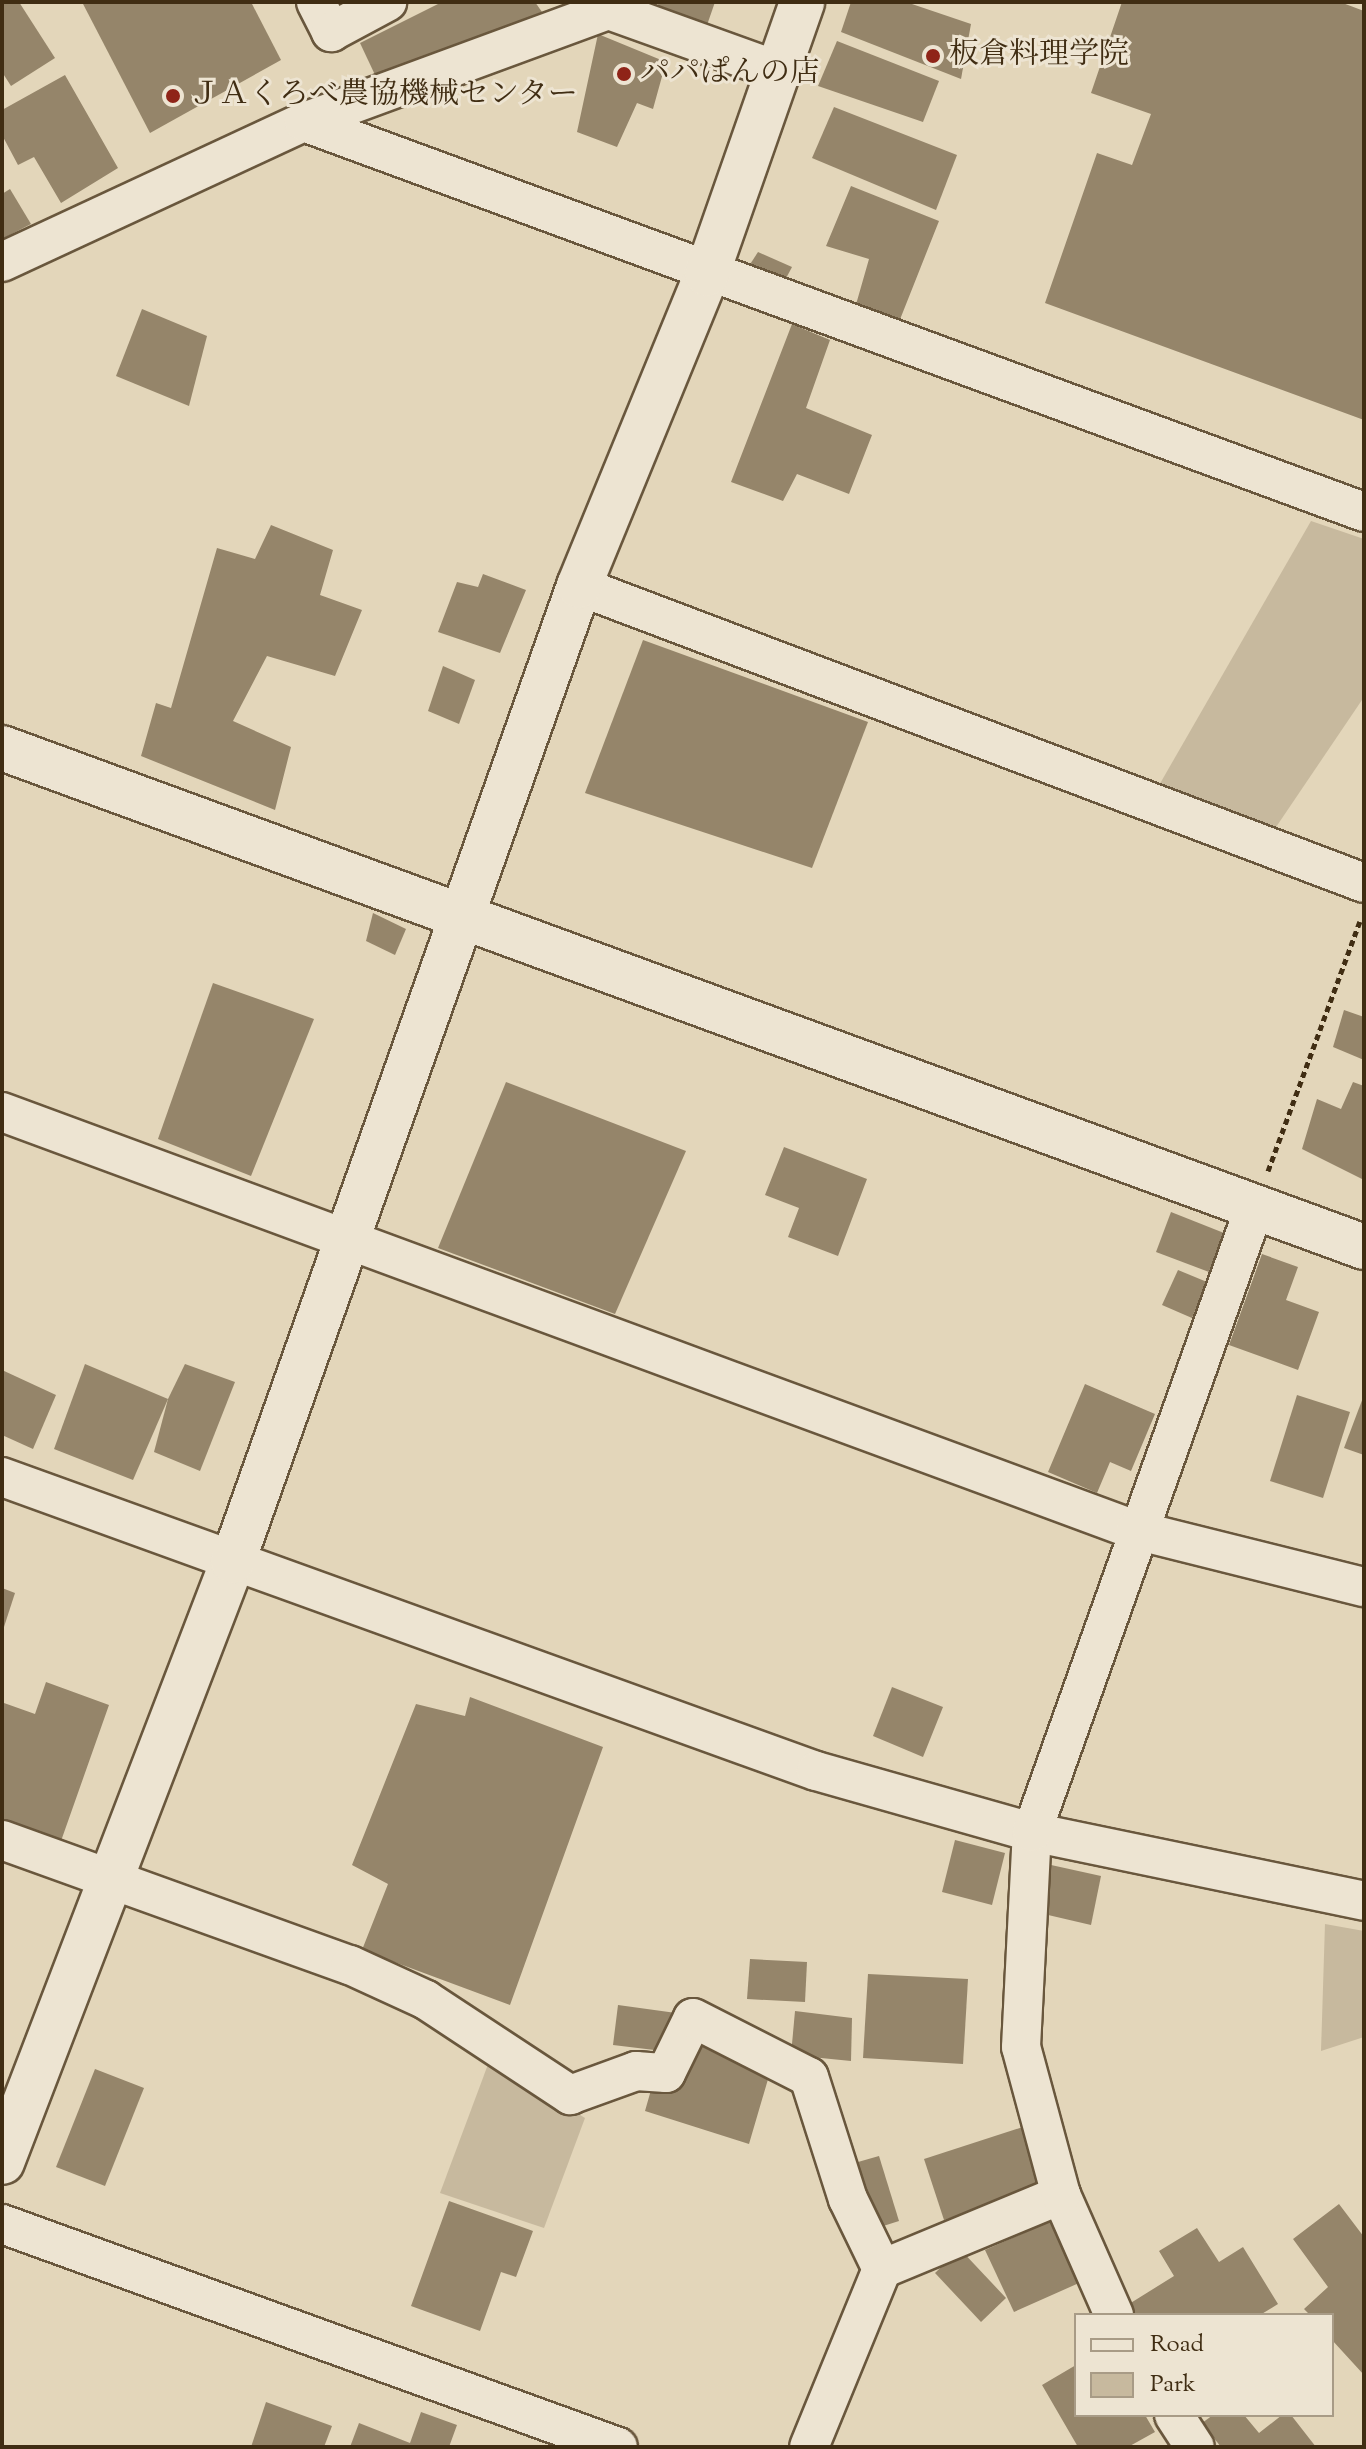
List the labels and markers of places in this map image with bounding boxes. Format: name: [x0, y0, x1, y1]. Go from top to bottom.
place label: 板倉料理学院: [949, 38, 1129, 74]
marker: 板倉料理学院: [924, 47, 942, 65]
place label: パパぱんの店: [640, 56, 820, 92]
marker: パパぱんの店: [615, 65, 633, 83]
place label: ＪＡくろべ農協機械センター: [189, 78, 579, 114]
marker: ＪＡくろべ農協機械センター: [164, 87, 182, 105]

